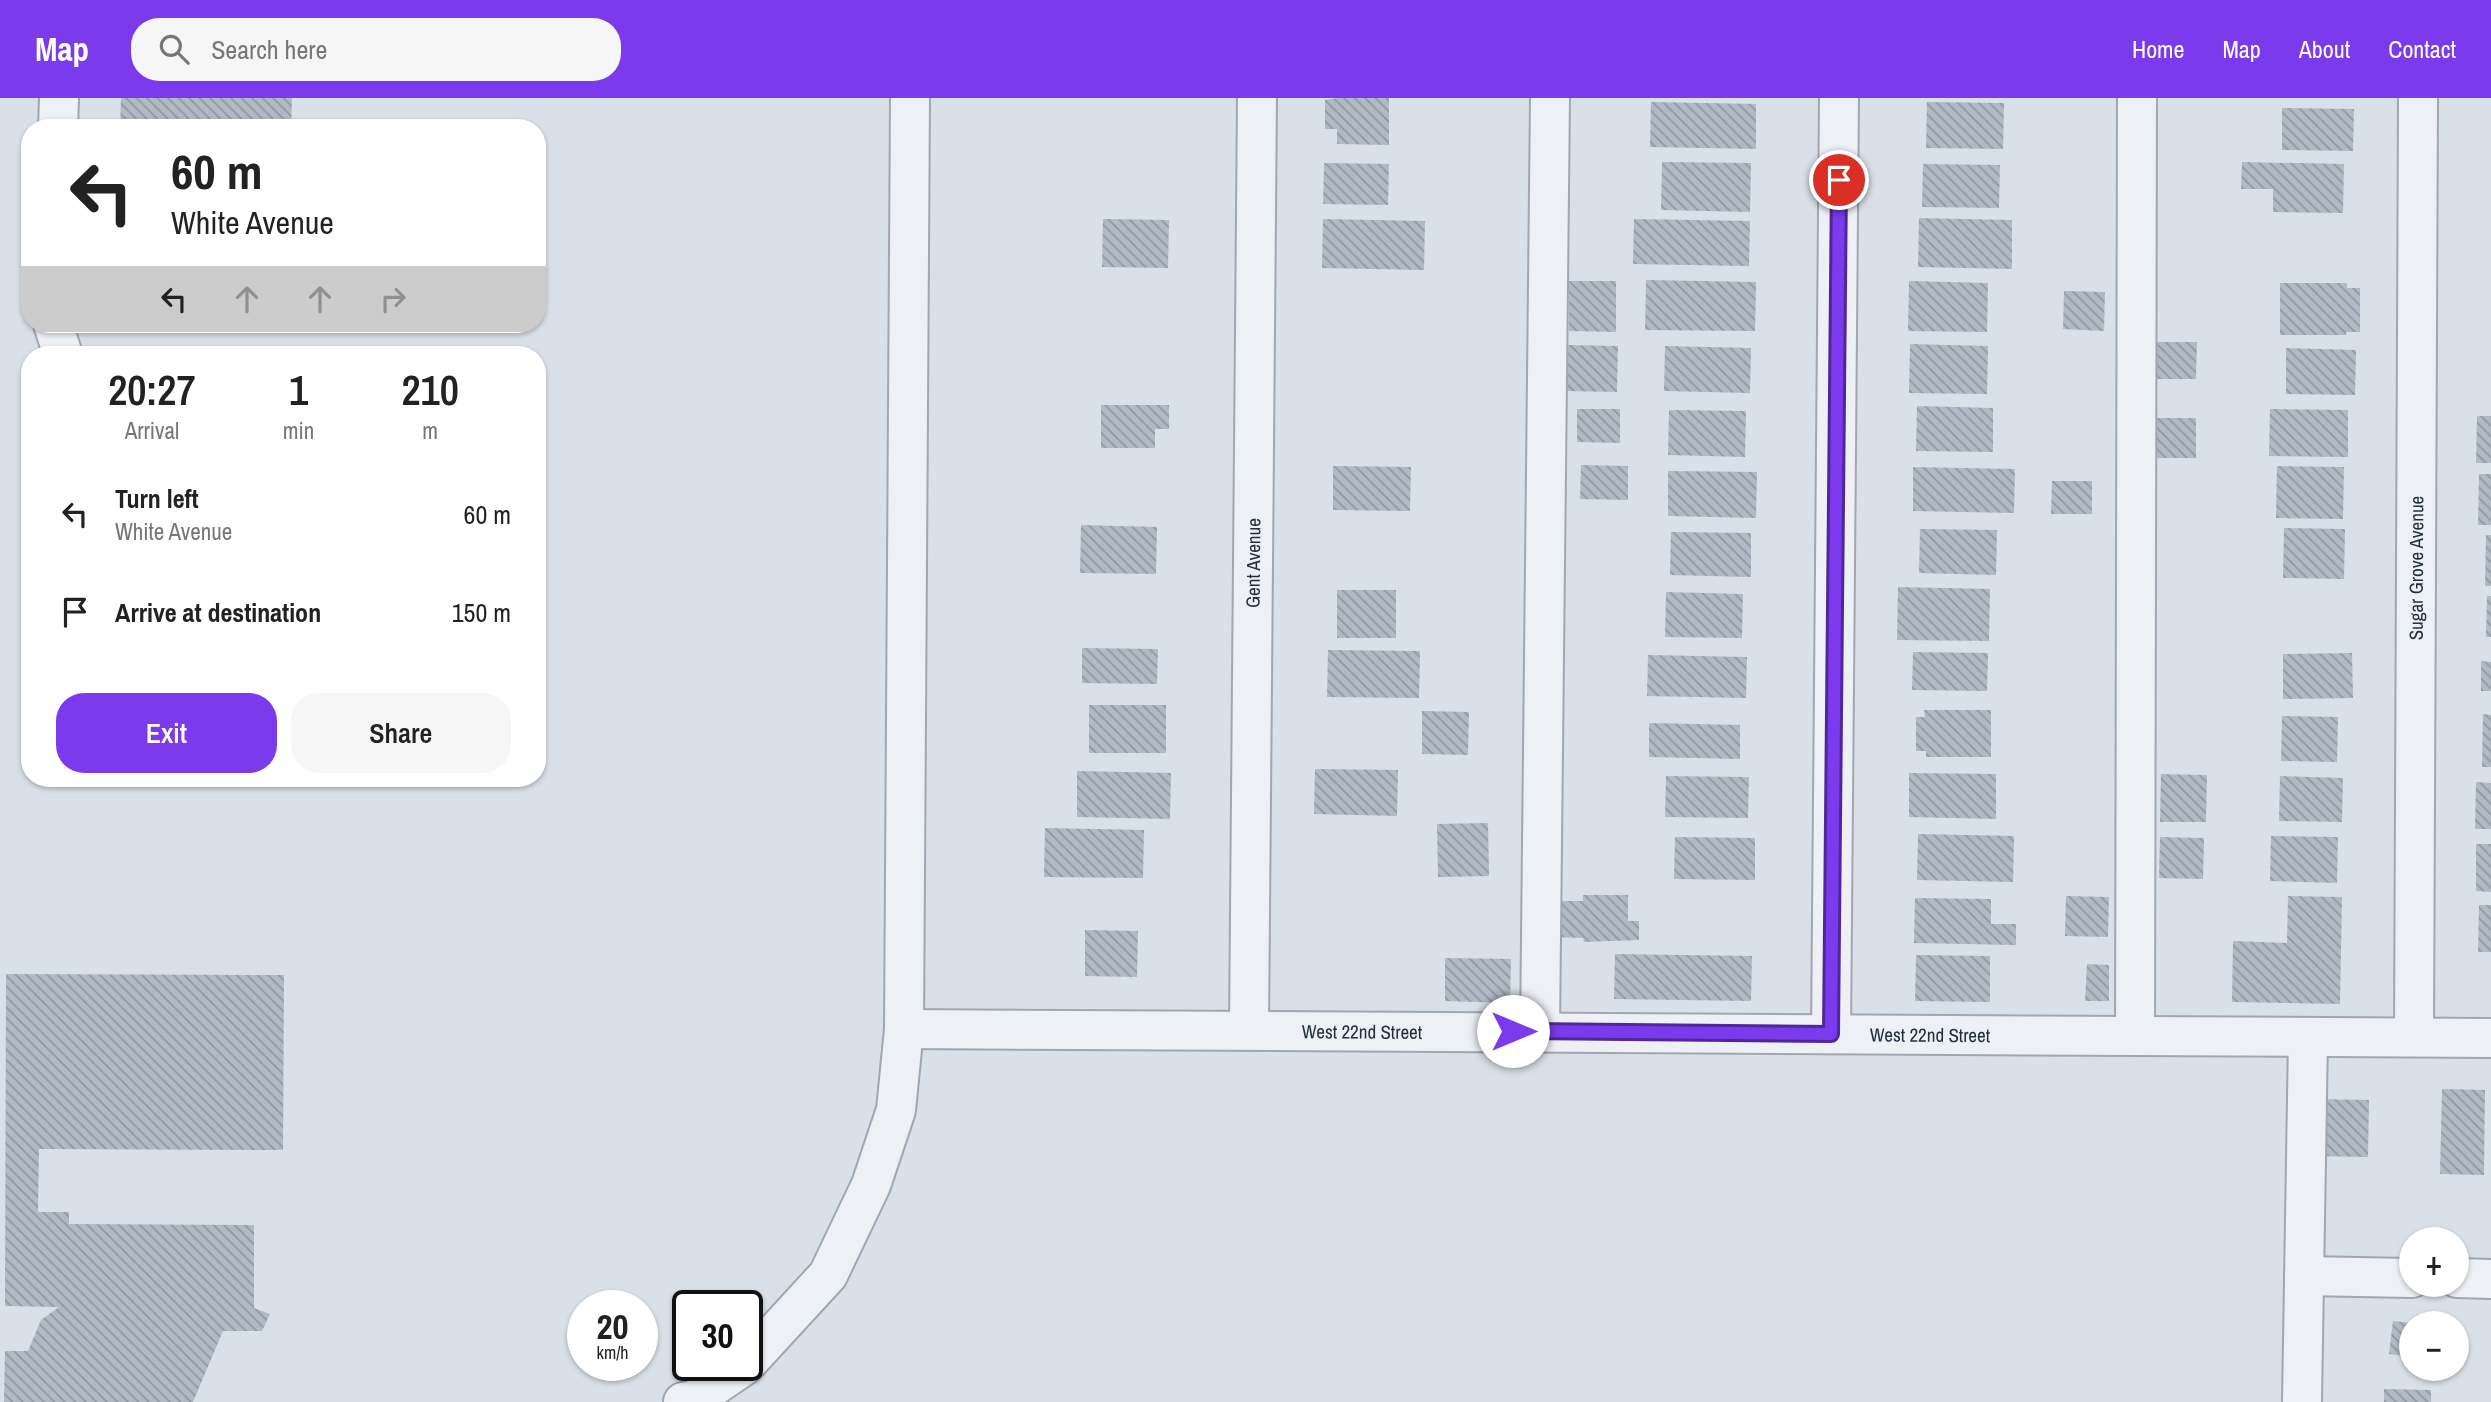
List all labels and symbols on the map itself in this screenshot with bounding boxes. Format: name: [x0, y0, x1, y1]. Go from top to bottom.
pin: [1809, 150, 1869, 210]
street label: Sugar Grove Avenue: [2403, 496, 2429, 640]
street label: Gent Avenue: [1240, 518, 1266, 608]
position arrow: [1476, 994, 1550, 1068]
street label: West 22nd Street: [1302, 1018, 1423, 1045]
street label: West 22nd Street: [1870, 1021, 1991, 1048]
speed limit sign: 30: [672, 1290, 763, 1381]

